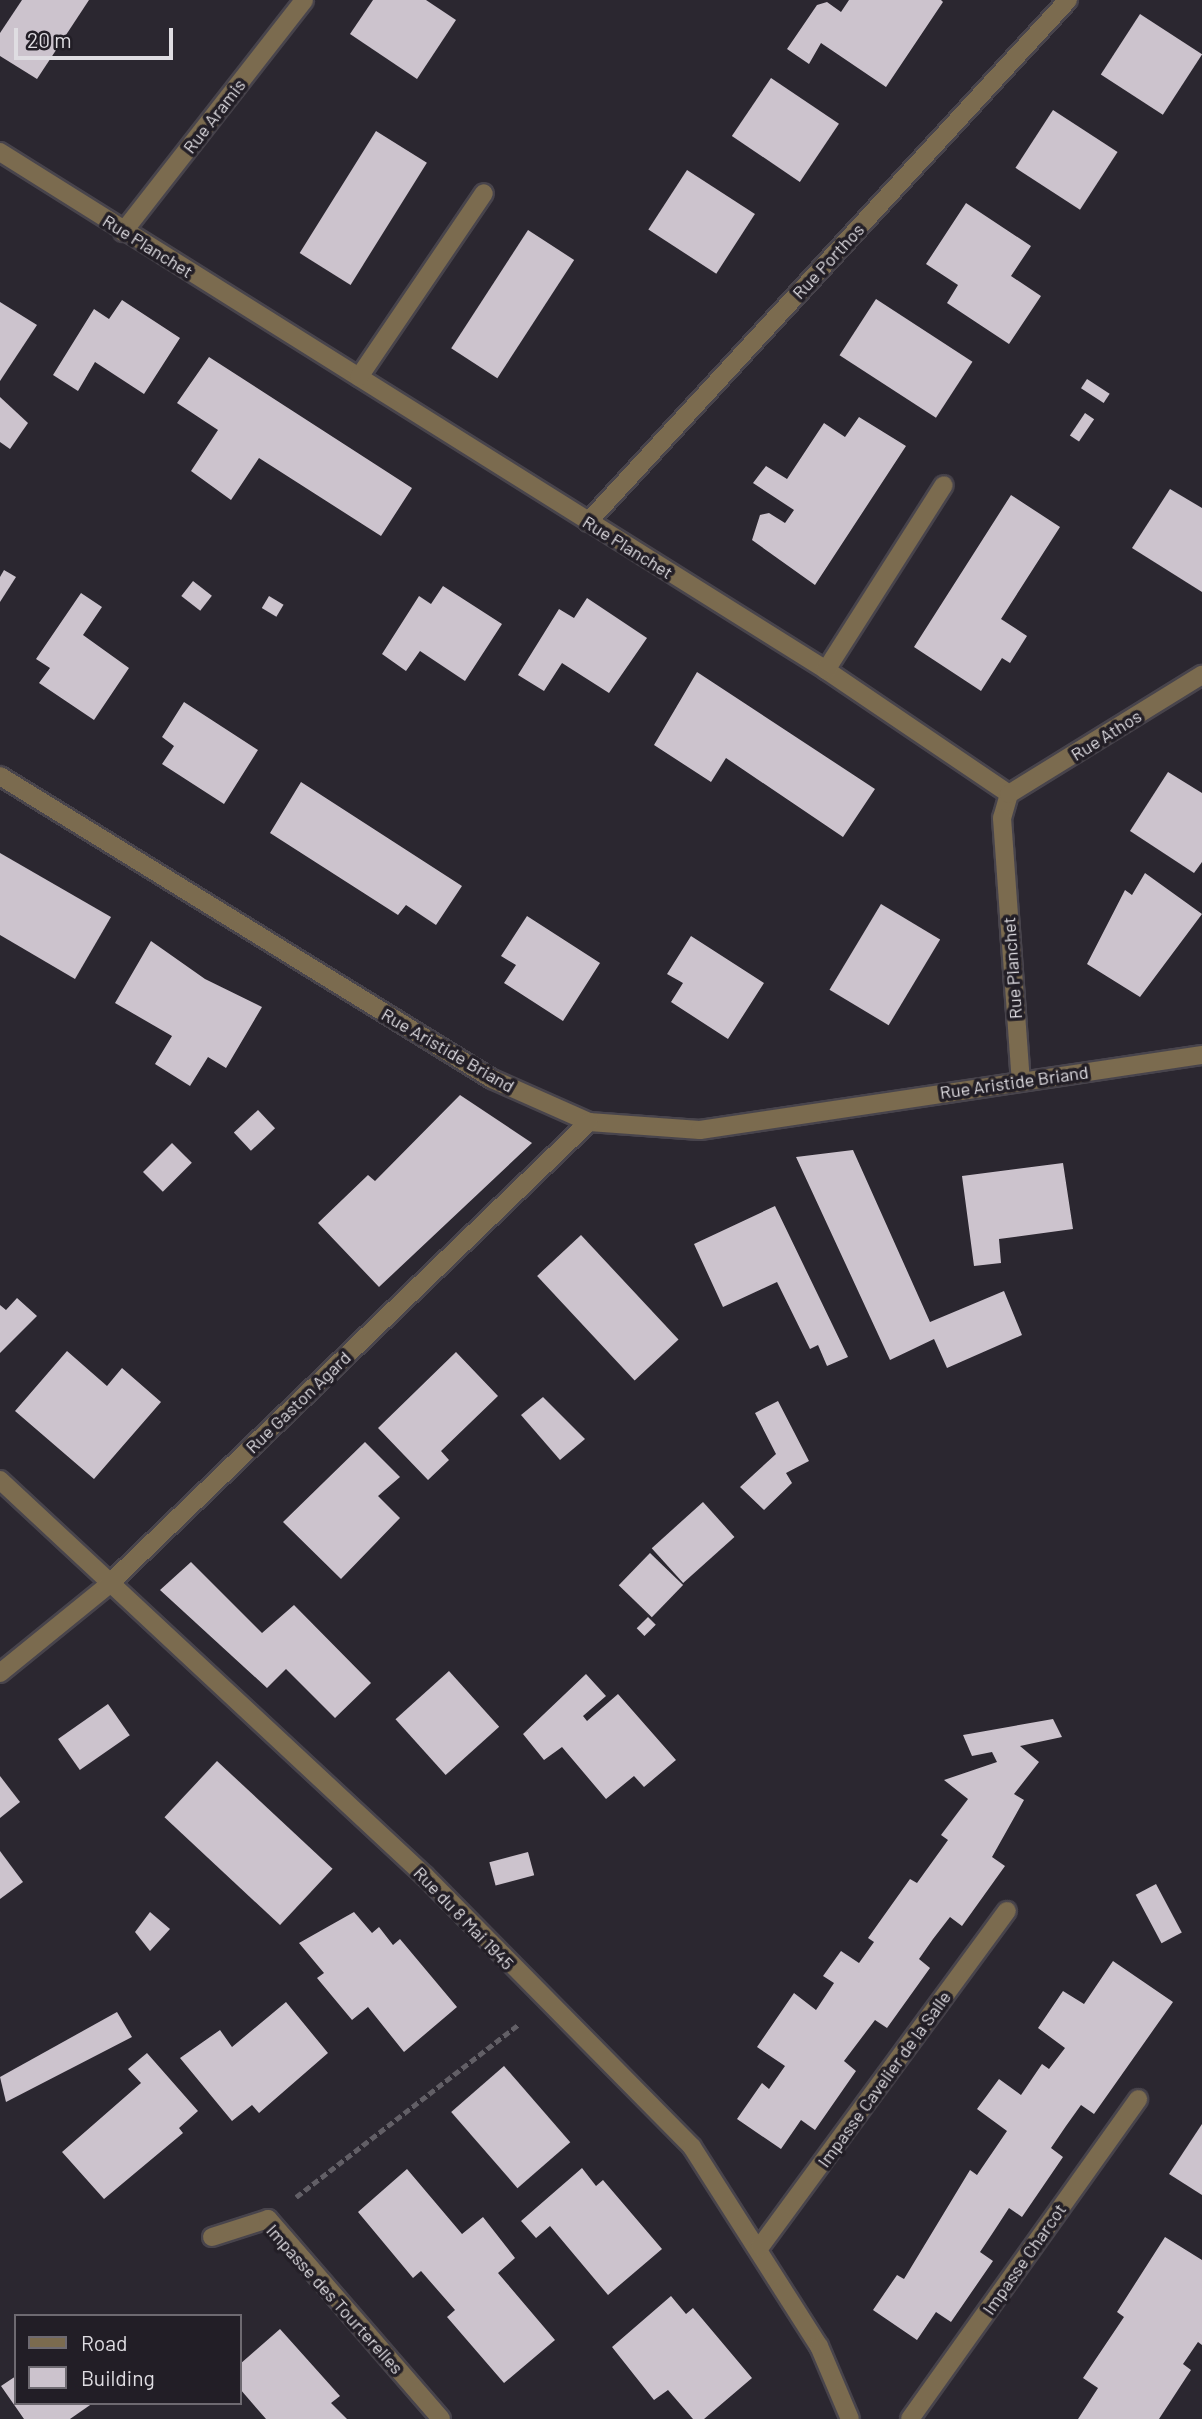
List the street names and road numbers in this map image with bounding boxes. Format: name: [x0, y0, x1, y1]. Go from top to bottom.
street label: Rue Aramis: [178, 74, 250, 158]
street label: Rue Planchet: [99, 210, 197, 282]
street label: Rue Porthos: [788, 219, 868, 303]
street label: Rue Planchet: [579, 511, 677, 583]
street label: Rue Athos: [1067, 705, 1145, 765]
street label: Rue Planchet: [998, 916, 1026, 1020]
street label: Rue Aristide Briand: [378, 1003, 518, 1097]
street label: Rue Aristide Briand: [938, 1061, 1090, 1103]
street label: Rue Gaston Agard: [241, 1346, 355, 1458]
street label: Rue du 8 Mai 1945: [409, 1862, 519, 1974]
street label: Impasse Cavelier de la Salle: [813, 1987, 955, 2171]
street label: Impasse Charcot: [978, 2199, 1070, 2319]
street label: Impasse des Tourterelles: [262, 2220, 408, 2378]

